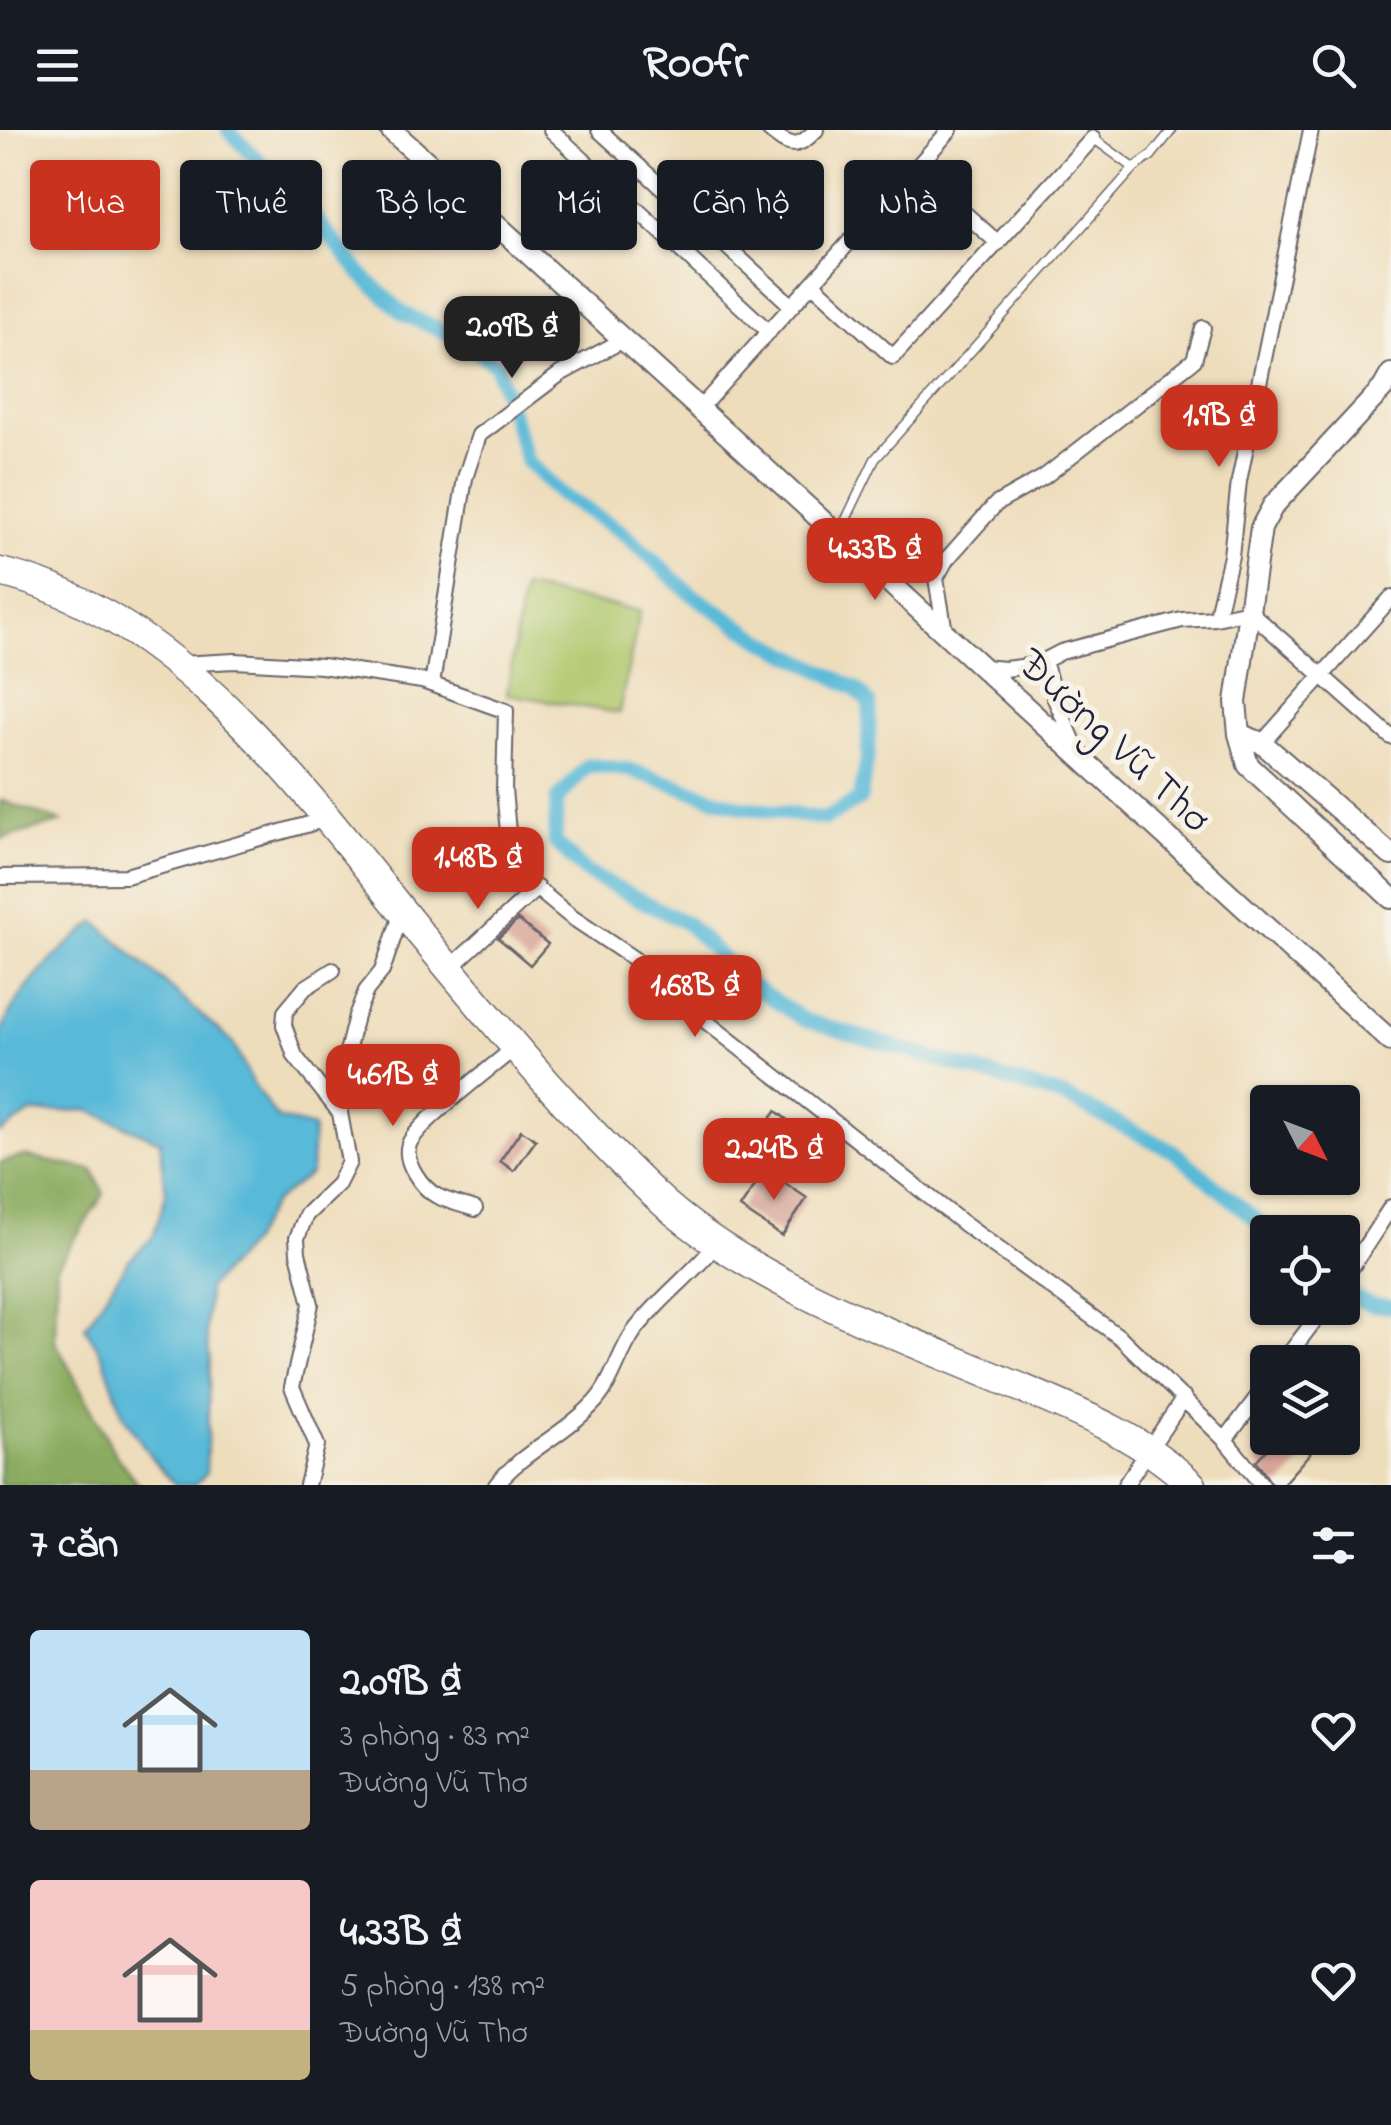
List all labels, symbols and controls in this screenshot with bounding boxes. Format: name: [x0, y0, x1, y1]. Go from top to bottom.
text: Roofr: [643, 32, 748, 98]
icon: menu: [30, 38, 85, 93]
icon: search: [1306, 38, 1361, 93]
chip: Mua: [30, 160, 160, 250]
chip: Thuê: [180, 160, 322, 250]
chip: Bộ lọc: [342, 160, 501, 250]
chip: Mới: [521, 160, 637, 250]
chip: Căn hộ: [657, 160, 824, 250]
chip: Nhà: [844, 160, 972, 250]
pin: 2.09B ₫: [420, 296, 604, 381]
text: 2.09B ₫: [466, 305, 558, 352]
pin: 1.9B ₫: [1138, 385, 1300, 470]
text: 1.9B ₫: [1183, 394, 1255, 441]
pin: 4.33B ₫: [783, 518, 967, 603]
text: 4.33B ₫: [829, 527, 921, 574]
street label: Đường Vũ Thơ: [1001, 635, 1224, 849]
pin: 1.48B ₫: [386, 827, 570, 912]
text: 1.48B ₫: [434, 836, 522, 883]
pin: 1.68B ₫: [603, 955, 787, 1040]
text: 1.68B ₫: [650, 964, 740, 1011]
pin: 4.61B ₫: [301, 1044, 485, 1129]
text: 4.61B ₫: [348, 1053, 438, 1100]
north arrow: [1250, 1085, 1360, 1195]
map controls: [1250, 1085, 1360, 1455]
pin: 2.24B ₫: [682, 1118, 866, 1203]
text: 2.24B ₫: [725, 1127, 823, 1174]
button: locate: [1250, 1215, 1360, 1325]
button: layers: [1250, 1345, 1360, 1455]
text: 7 căn: [30, 1515, 118, 1576]
icon: filters: [1306, 1518, 1361, 1573]
text: 2.09B ₫: [340, 1653, 461, 1714]
icon: home: [110, 1670, 230, 1790]
icon: heart: [1306, 1703, 1361, 1758]
text: 3 phòng · 83 m²: [340, 1714, 530, 1761]
text: Đường Vũ Thơ: [340, 1761, 528, 1808]
text: 4.33B ₫: [340, 1903, 461, 1964]
icon: home: [110, 1920, 230, 2040]
icon: heart: [1306, 1953, 1361, 2008]
text: 5 phòng · 138 m²: [340, 1964, 545, 2011]
text: Đường Vũ Thơ: [340, 2011, 528, 2058]

